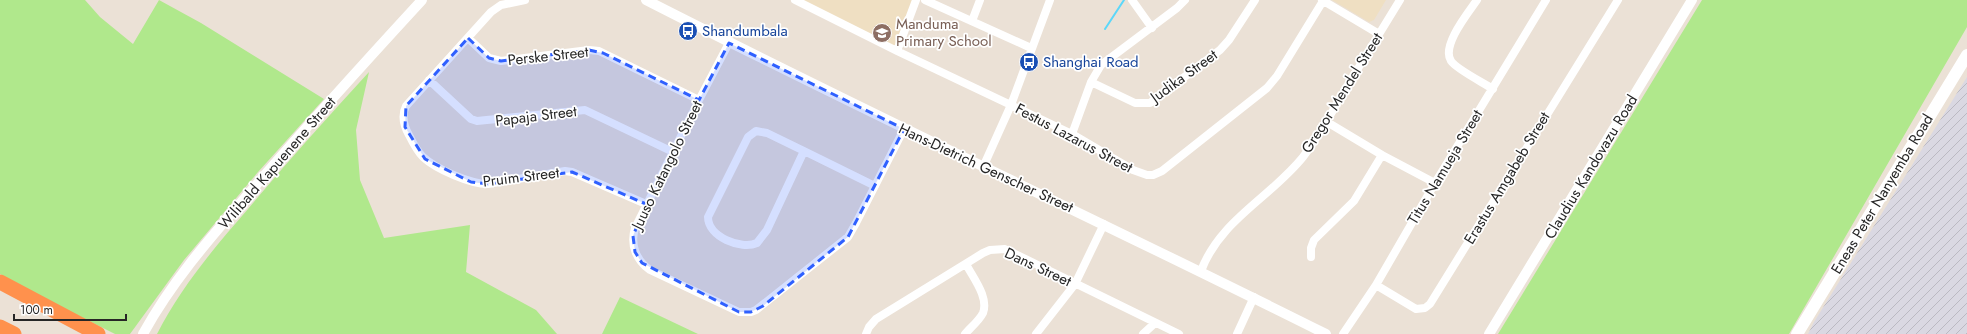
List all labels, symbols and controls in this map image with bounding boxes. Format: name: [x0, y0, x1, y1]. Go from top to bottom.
place label: Manduma Primary School: [896, 13, 992, 52]
bus stop icon: Shandumbala: [677, 20, 699, 42]
place label: Shandumbala: [702, 20, 788, 42]
school or university icon: Manduma Primary School: [871, 22, 893, 44]
street label: Gregor Mendel Street: [1296, 28, 1388, 158]
street label: Perske Street: [507, 41, 590, 71]
street label: Judika Street: [1144, 44, 1222, 109]
bus stop icon: Shanghai Road: [1018, 51, 1040, 73]
place label: Shanghai Road: [1043, 51, 1139, 73]
street label: Wilibald Kapuenene Street: [213, 91, 341, 234]
street label: Claudius Kandovazu Road: [1539, 91, 1643, 243]
street label: Juuso Katangolo Street: [625, 96, 708, 235]
street label: Festus Lazarus Street: [1011, 98, 1137, 178]
street label: Papaja Street: [494, 100, 578, 132]
street label: Titus Namueja Street: [1402, 105, 1488, 229]
street label: Erastus Amgabeb Street: [1459, 107, 1556, 248]
street label: Eneas Peter Nanyemba Road: [1825, 110, 1939, 278]
street label: Hans-Dietrich Genscher Street: [895, 118, 1077, 218]
street label: Pruim Street: [482, 161, 561, 193]
street label: Dans Street: [1001, 242, 1075, 292]
scale bar: [14, 296, 126, 322]
text: 100 m: [20, 301, 53, 319]

